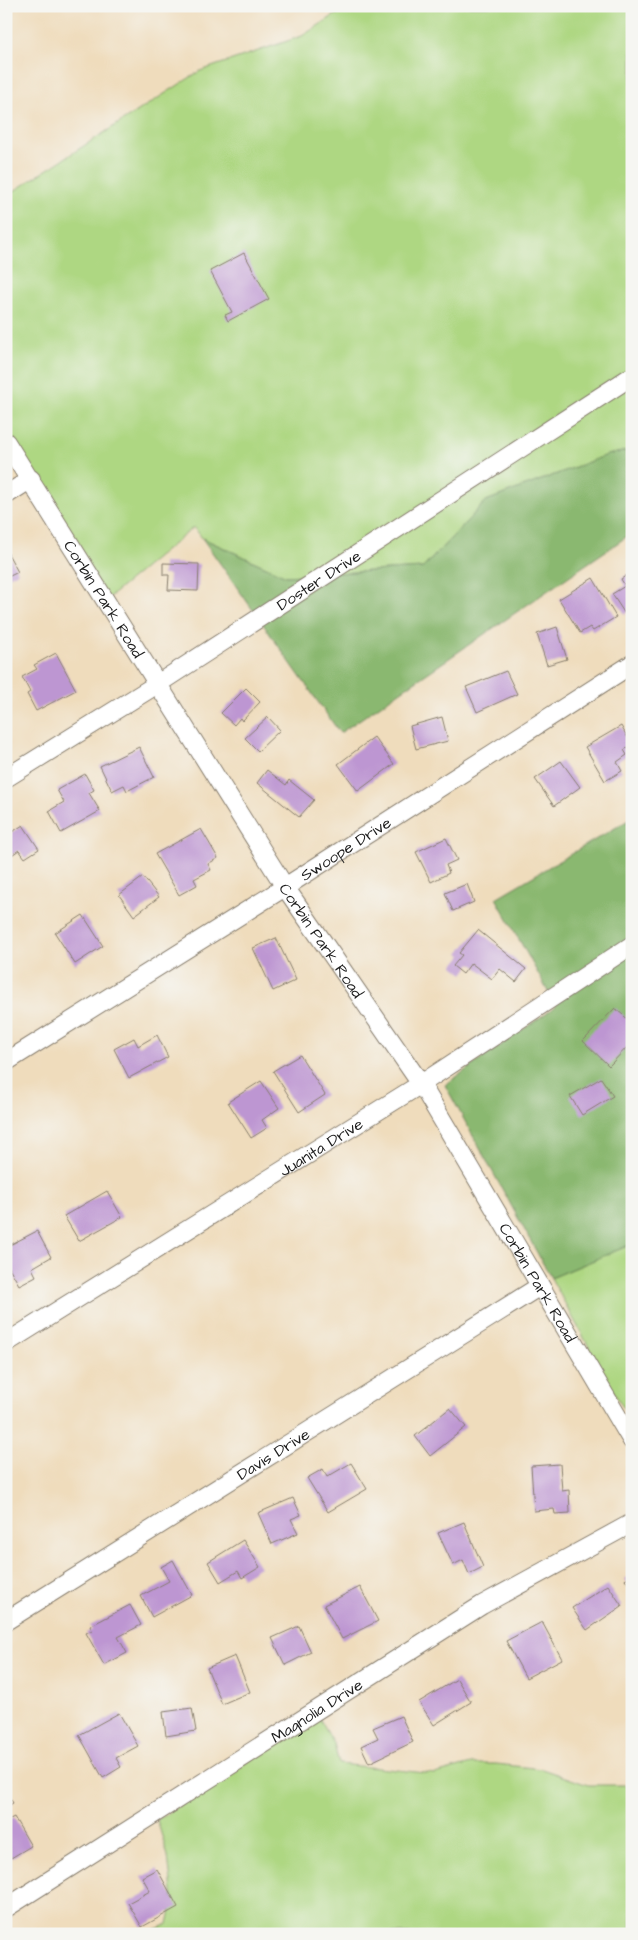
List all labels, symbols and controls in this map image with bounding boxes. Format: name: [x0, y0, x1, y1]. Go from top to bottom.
street label: Corbin Park Road: [58, 536, 149, 662]
street label: Doster Drive: [272, 545, 366, 616]
street label: Swoope Drive: [296, 812, 396, 886]
street label: Corbin Park Road: [274, 879, 368, 1003]
street label: Juanita Drive: [275, 1113, 368, 1182]
street label: Corbin Park Road: [494, 1219, 581, 1347]
street label: Davis Drive: [233, 1423, 314, 1486]
street label: Magnolia Drive: [267, 1674, 367, 1749]

